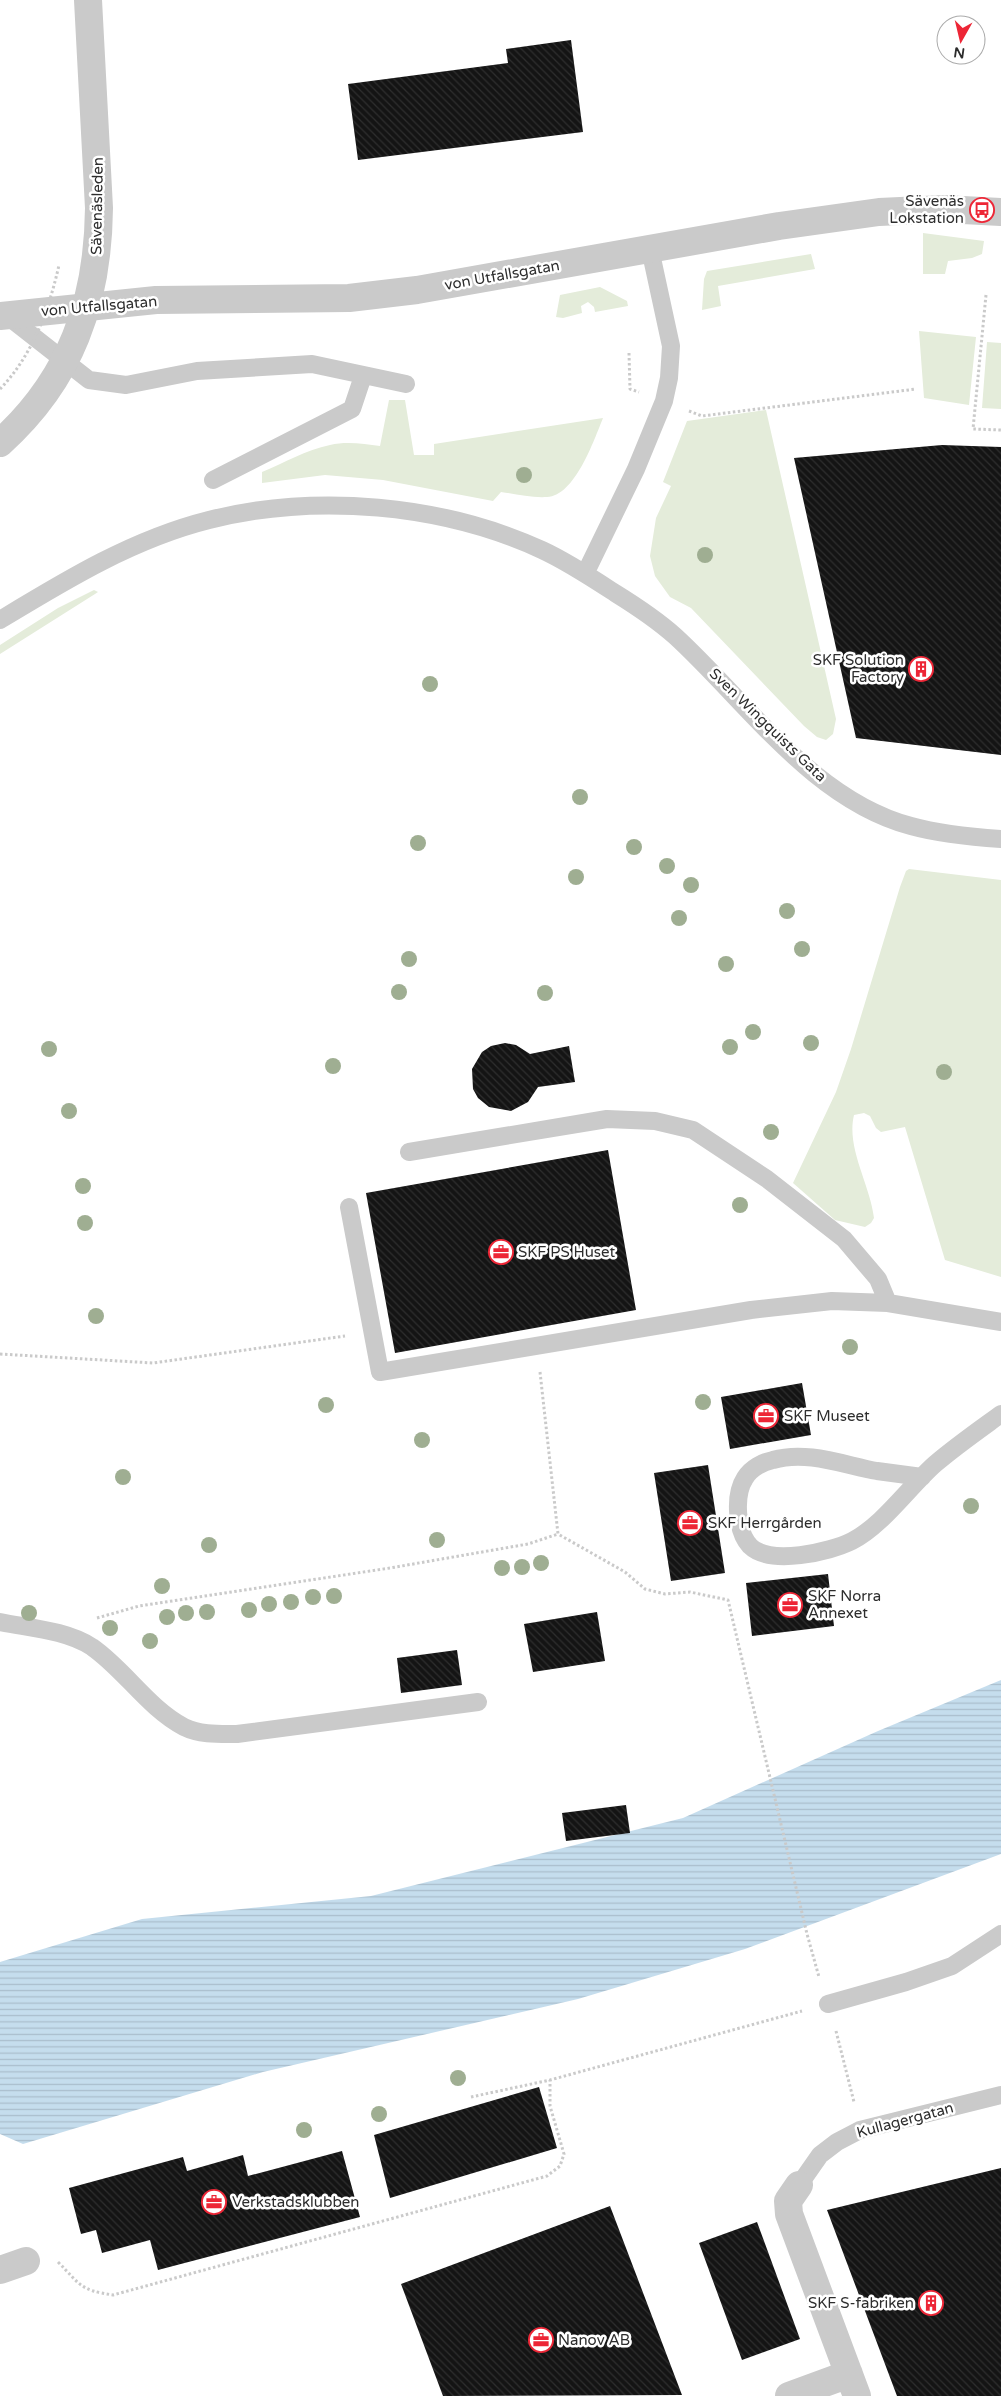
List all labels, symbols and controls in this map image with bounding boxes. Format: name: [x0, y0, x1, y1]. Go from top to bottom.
north arrow: [936, 15, 986, 65]
text: N: [953, 43, 966, 62]
street label: Sävenäsleden: [87, 157, 107, 255]
place label: Sävenäs Lokstation: [889, 192, 964, 227]
bus stop icon: Sävenäs Lokstation: [969, 197, 995, 223]
street label: von Utfallsgatan: [443, 256, 561, 294]
street label: von Utfallsgatan: [40, 292, 158, 320]
place label: SKF Solution Factory: [813, 651, 904, 686]
building icon: SKF Solution Factory: [908, 656, 934, 682]
street label: Sven Wingquists Gata: [706, 664, 830, 786]
office icon: SKF PS Huset: [488, 1239, 514, 1265]
place label: SKF PS Huset: [518, 1243, 615, 1261]
office icon: SKF Museet: [753, 1403, 779, 1429]
place label: SKF Museet: [784, 1407, 870, 1425]
office icon: SKF Herrgården: [677, 1510, 703, 1536]
place label: SKF Herrgården: [708, 1514, 822, 1532]
place label: SKF Norra Annexet: [808, 1587, 881, 1622]
office icon: SKF Norra Annexet: [777, 1592, 803, 1618]
street label: Kullagergatan: [855, 2098, 955, 2142]
office icon: Verkstadsklubben: [201, 2189, 227, 2215]
place label: Verkstadsklubben: [232, 2193, 360, 2211]
building icon: SKF S-fabriken: [918, 2290, 944, 2316]
place label: SKF S-fabriken: [808, 2294, 914, 2312]
office icon: Nanov AB: [528, 2327, 554, 2353]
place label: Nanov AB: [558, 2331, 630, 2349]

